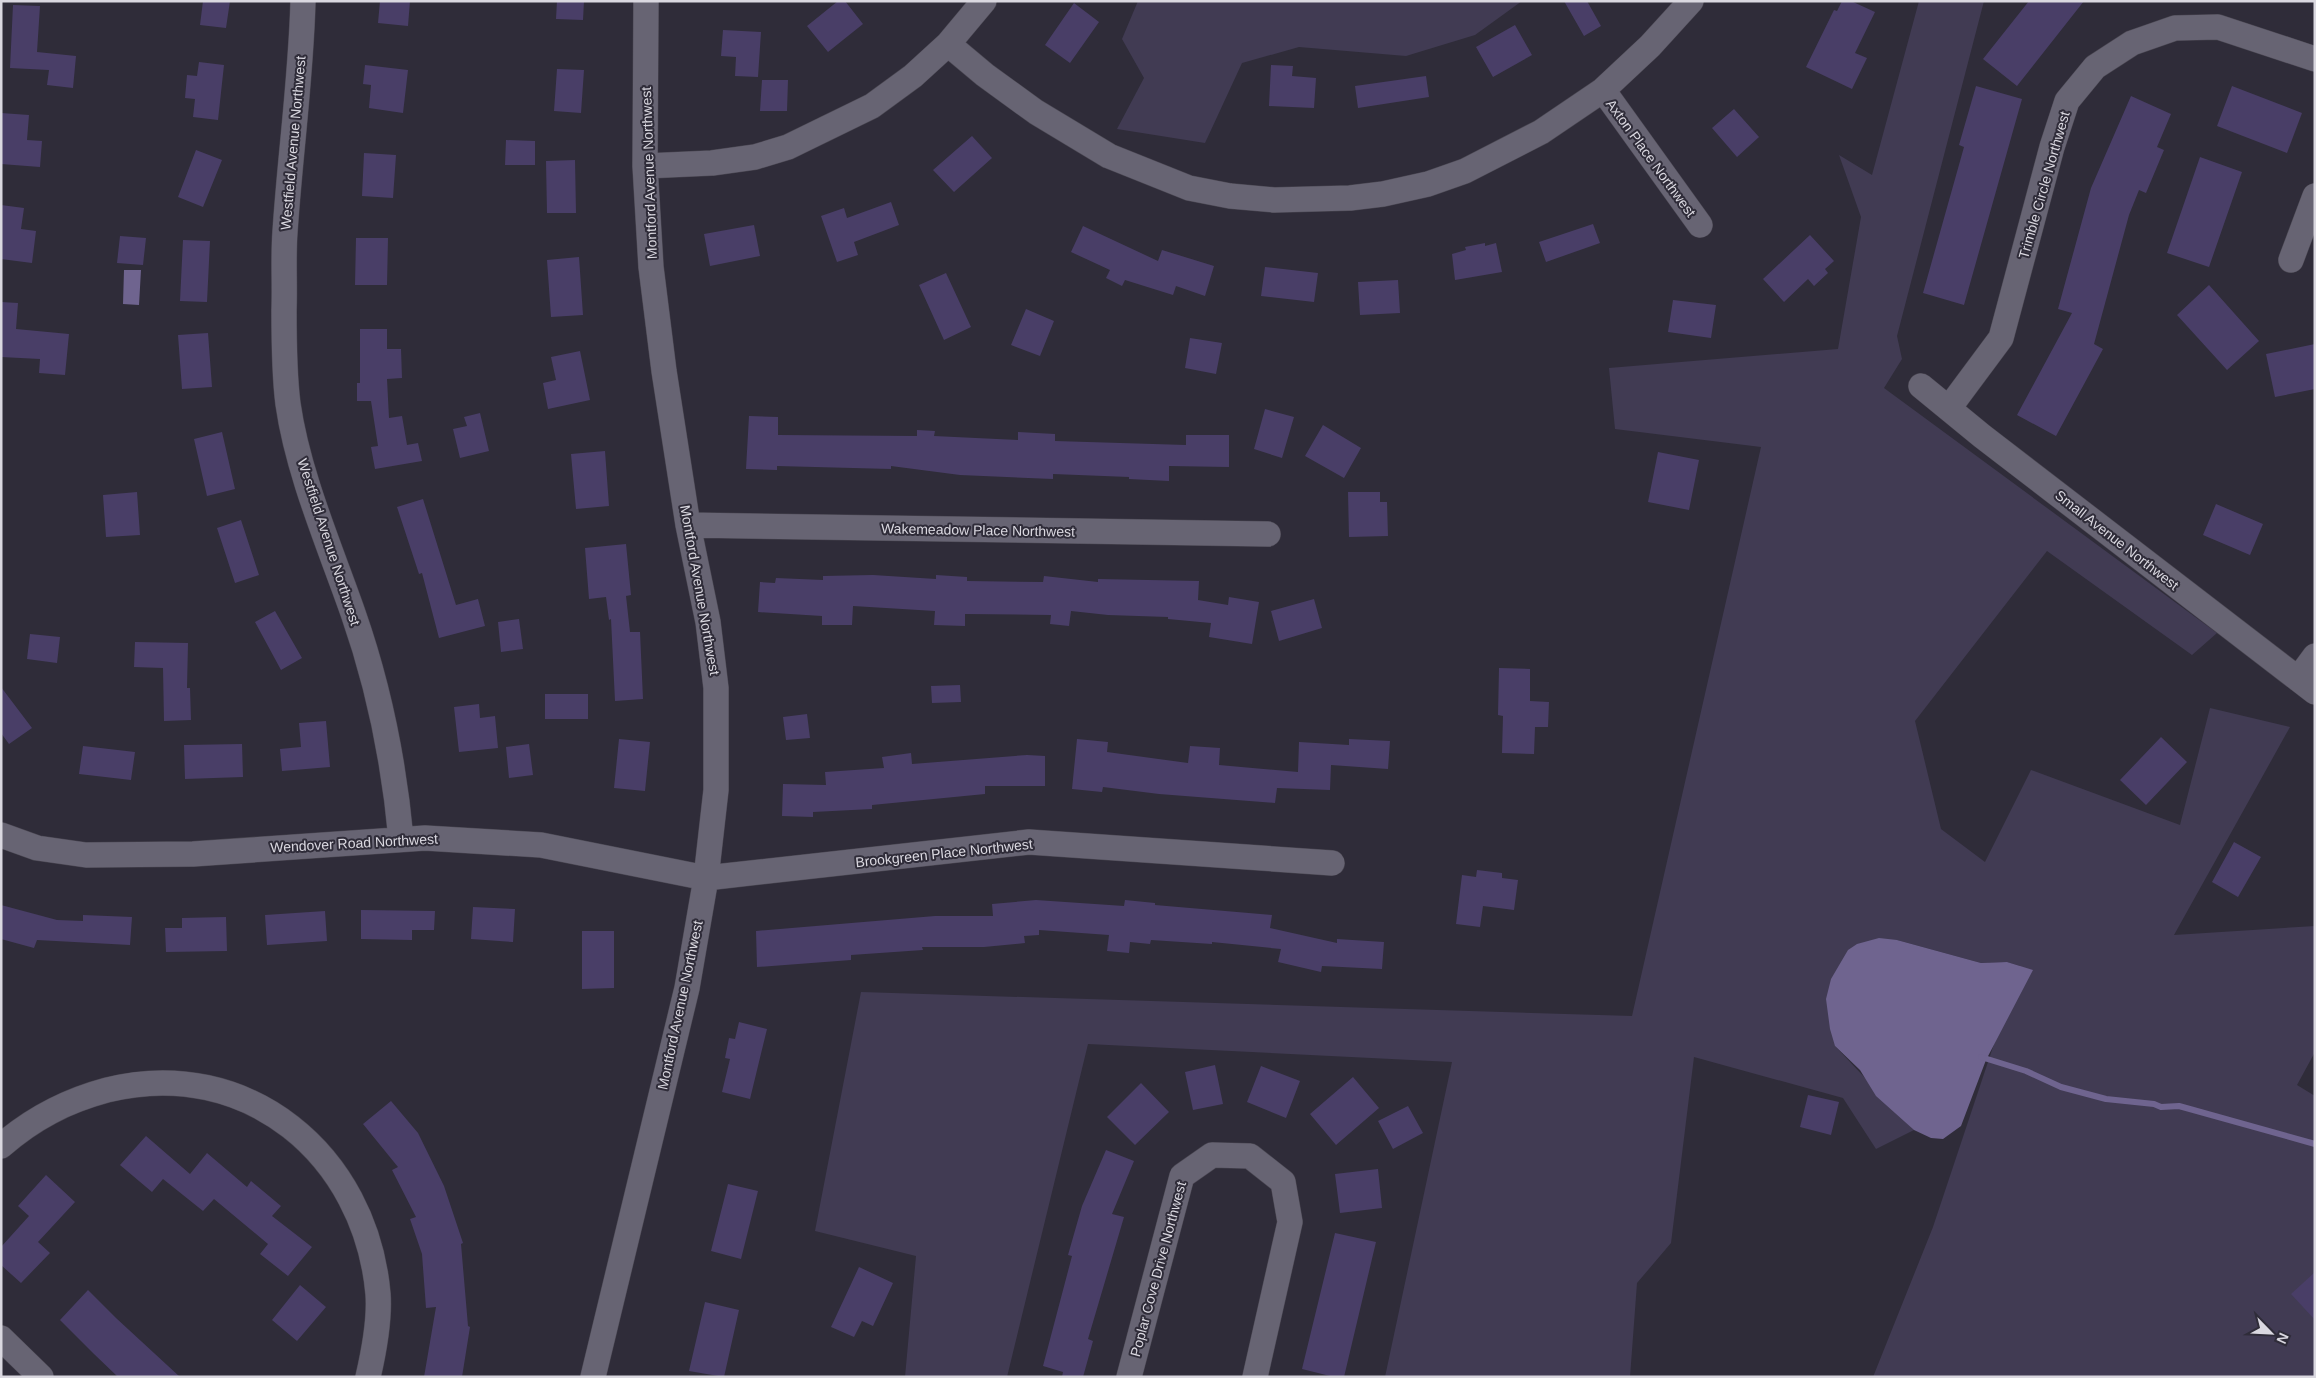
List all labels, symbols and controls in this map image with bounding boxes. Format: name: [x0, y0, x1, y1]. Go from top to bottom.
street label: Westfield Avenue Northwest: [277, 55, 309, 231]
street label: Montford Avenue Northwest: [638, 86, 660, 259]
street label: Axton Place Northwest: [1603, 96, 1699, 220]
street label: Trimble Circle Northwest: [2015, 109, 2073, 261]
street label: Westfield Avenue Northwest: [294, 457, 364, 628]
street label: Small Avenue Northwest: [2052, 487, 2182, 593]
street label: Montford Avenue Northwest: [677, 504, 723, 676]
street label: Wakemeadow Place Northwest: [881, 520, 1075, 540]
street label: Wendover Road Northwest: [270, 831, 438, 855]
street label: Brookgreen Place Northwest: [855, 836, 1034, 870]
street label: Montford Avenue Northwest: [654, 919, 706, 1091]
street label: Poplar Cove Drive Northwest: [1127, 1180, 1189, 1358]
north arrow: [2246, 1308, 2296, 1358]
text: N: [2274, 1330, 2292, 1346]

